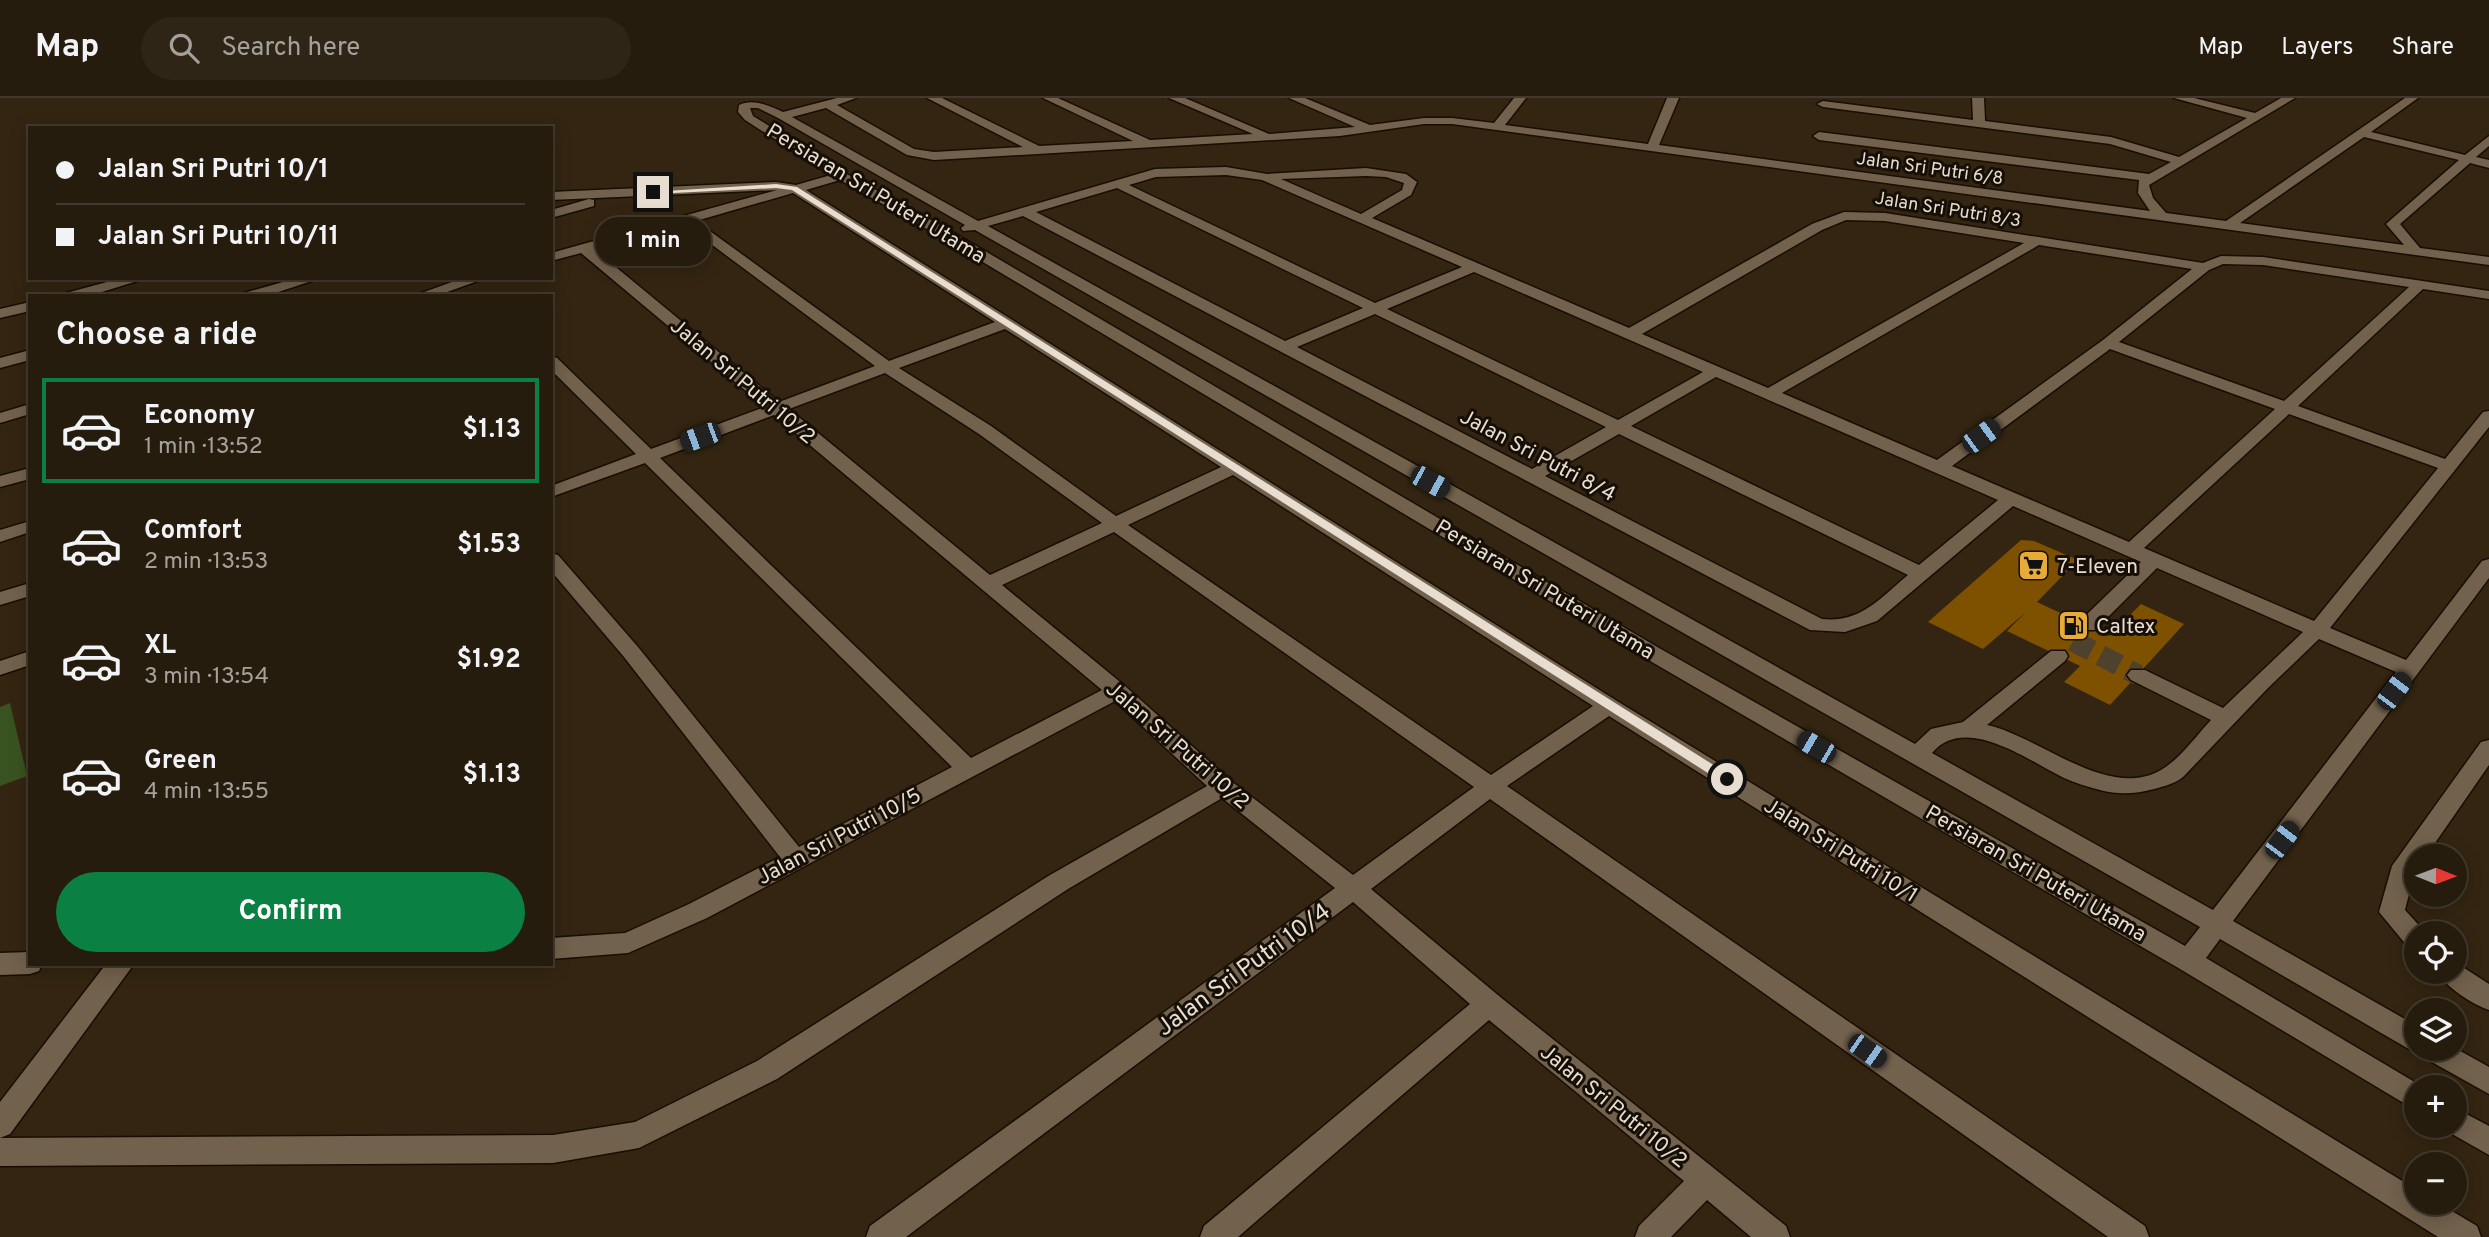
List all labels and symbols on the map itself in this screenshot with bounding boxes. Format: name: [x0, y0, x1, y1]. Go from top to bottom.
street label: Persiaran Sri Puteri Utama: [761, 118, 990, 270]
street label: Jalan Sri Putri 6/8: [1855, 148, 2005, 191]
route end: [637, 176, 669, 208]
street label: Jalan Sri Putri 8/3: [1873, 188, 2023, 233]
callout: 1 min: [595, 217, 711, 266]
street label: Jalan Sri Putri 10/2: [664, 313, 820, 451]
street label: Jalan Sri Putri 8/4: [1455, 404, 1620, 509]
car: [1958, 415, 2005, 457]
car: [677, 420, 724, 454]
car: [1407, 463, 1454, 501]
street label: Persiaran Sri Puteri Utama: [1430, 514, 1659, 666]
supermarket icon: 7-Eleven: [2017, 549, 2051, 583]
place label: 7-Eleven: [2057, 554, 2138, 581]
fuel station icon: Caltex: [2056, 609, 2090, 643]
place label: Caltex: [2096, 614, 2156, 641]
car: [2373, 668, 2416, 714]
street label: Jalan Sri Putri 10/2: [1100, 676, 1254, 816]
car: [1793, 727, 1840, 767]
route start: [1711, 763, 1743, 795]
street label: Jalan Sri Putri 10/5: [753, 783, 926, 892]
street label: Jalan Sri Putri 10/1: [1758, 793, 1922, 910]
street label: Persiaran Sri Puteri Utama: [1920, 800, 2151, 949]
car: [2261, 817, 2304, 863]
north arrow: [2404, 844, 2468, 906]
street label: Jalan Sri Putri 10/4: [1151, 897, 1337, 1044]
car: [1844, 1030, 1891, 1072]
street label: Jalan Sri Putri 10/2: [1534, 1040, 1692, 1175]

